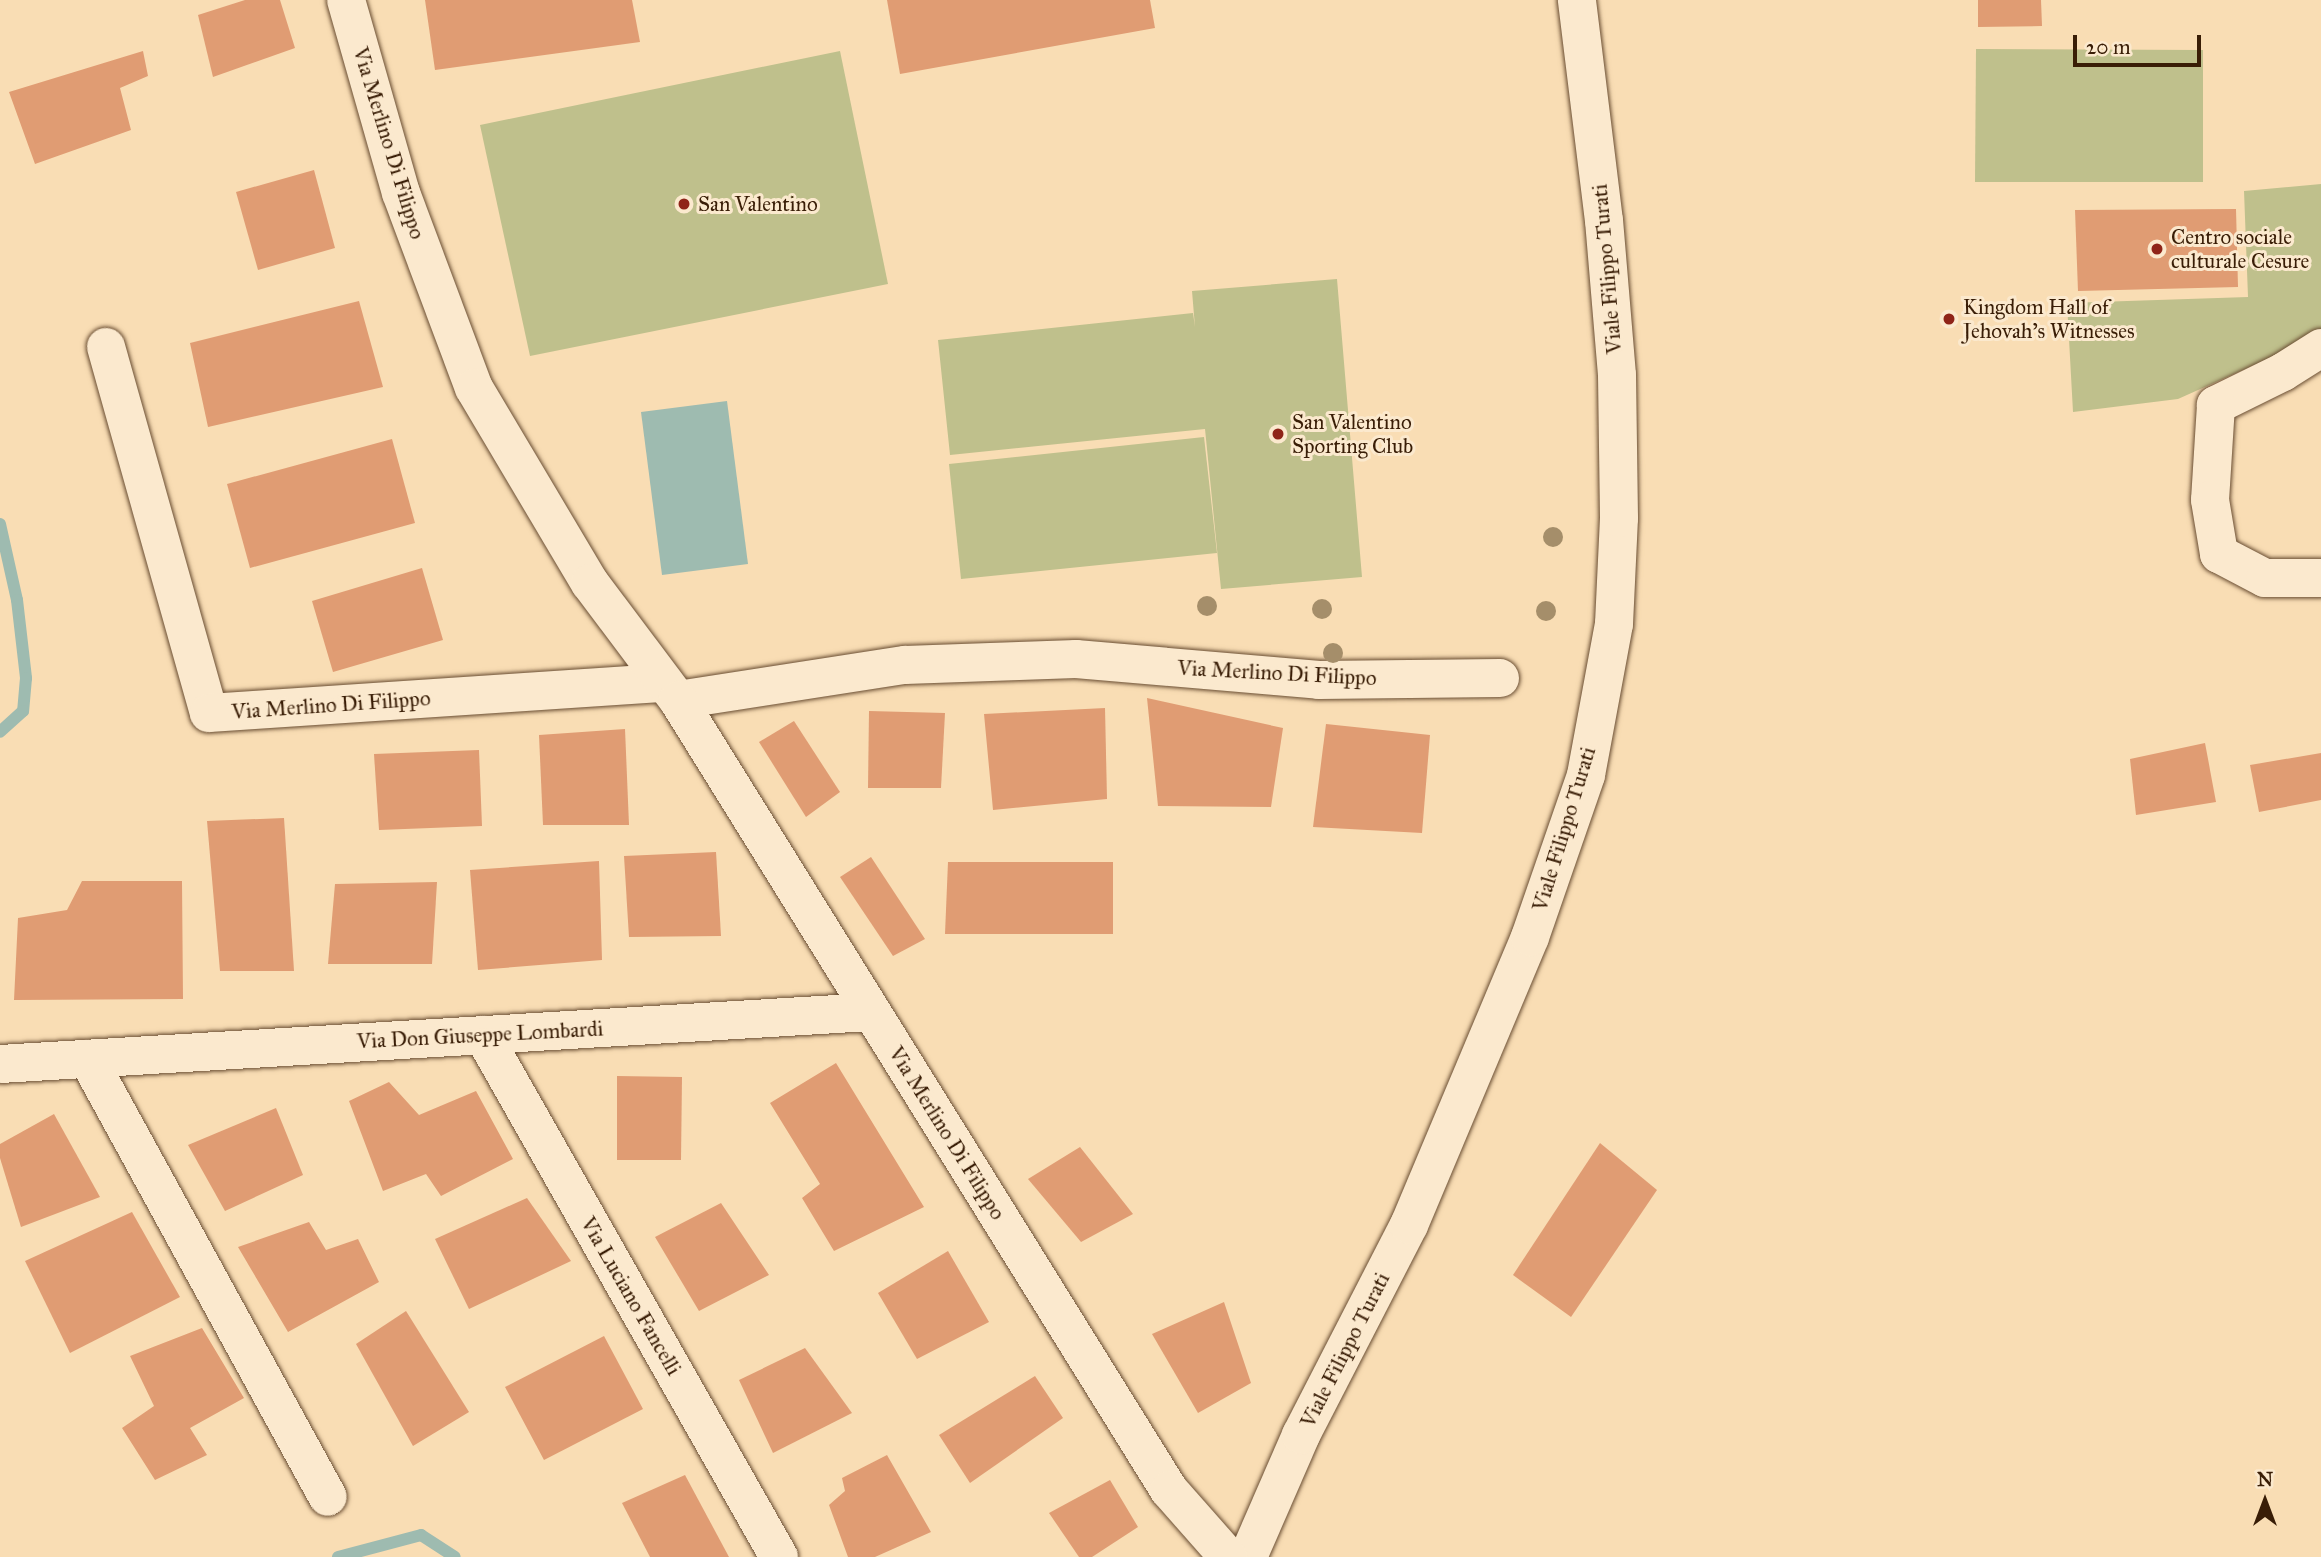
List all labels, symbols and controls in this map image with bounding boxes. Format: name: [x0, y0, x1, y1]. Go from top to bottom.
scale bar: [2076, 21, 2204, 65]
text: 20 m: [2086, 34, 2131, 60]
street label: Via Merlino Di Filippo: [348, 44, 430, 242]
street label: Viale Filippo Turati: [1587, 183, 1627, 355]
place label: San Valentino: [698, 191, 818, 217]
marker: San Valentino: [676, 196, 692, 212]
place label: Centro sociale culturale Cesure: [2171, 224, 2309, 274]
marker: Centro sociale culturale Cesure: [2149, 241, 2165, 257]
place label: Kingdom Hall of Jehovah’s Witnesses: [1963, 294, 2135, 344]
marker: Kingdom Hall of Jehovah’s Witnesses: [1941, 311, 1957, 327]
place label: San Valentino Sporting Club: [1292, 409, 1413, 459]
marker: San Valentino Sporting Club: [1270, 426, 1286, 442]
street label: Via Merlino Di Filippo: [1177, 655, 1377, 691]
street label: Via Merlino Di Filippo: [231, 685, 431, 725]
street label: Viale Filippo Turati: [1527, 744, 1601, 914]
street label: Via Don Giuseppe Lombardi: [356, 1016, 604, 1054]
street label: Via Merlino Di Filippo: [883, 1042, 1011, 1224]
street label: Via Luciano Fancelli: [575, 1212, 687, 1380]
street label: Viale Filippo Turati: [1295, 1268, 1395, 1432]
north arrow: [2230, 1466, 2300, 1536]
text: N: [2257, 1468, 2273, 1491]

